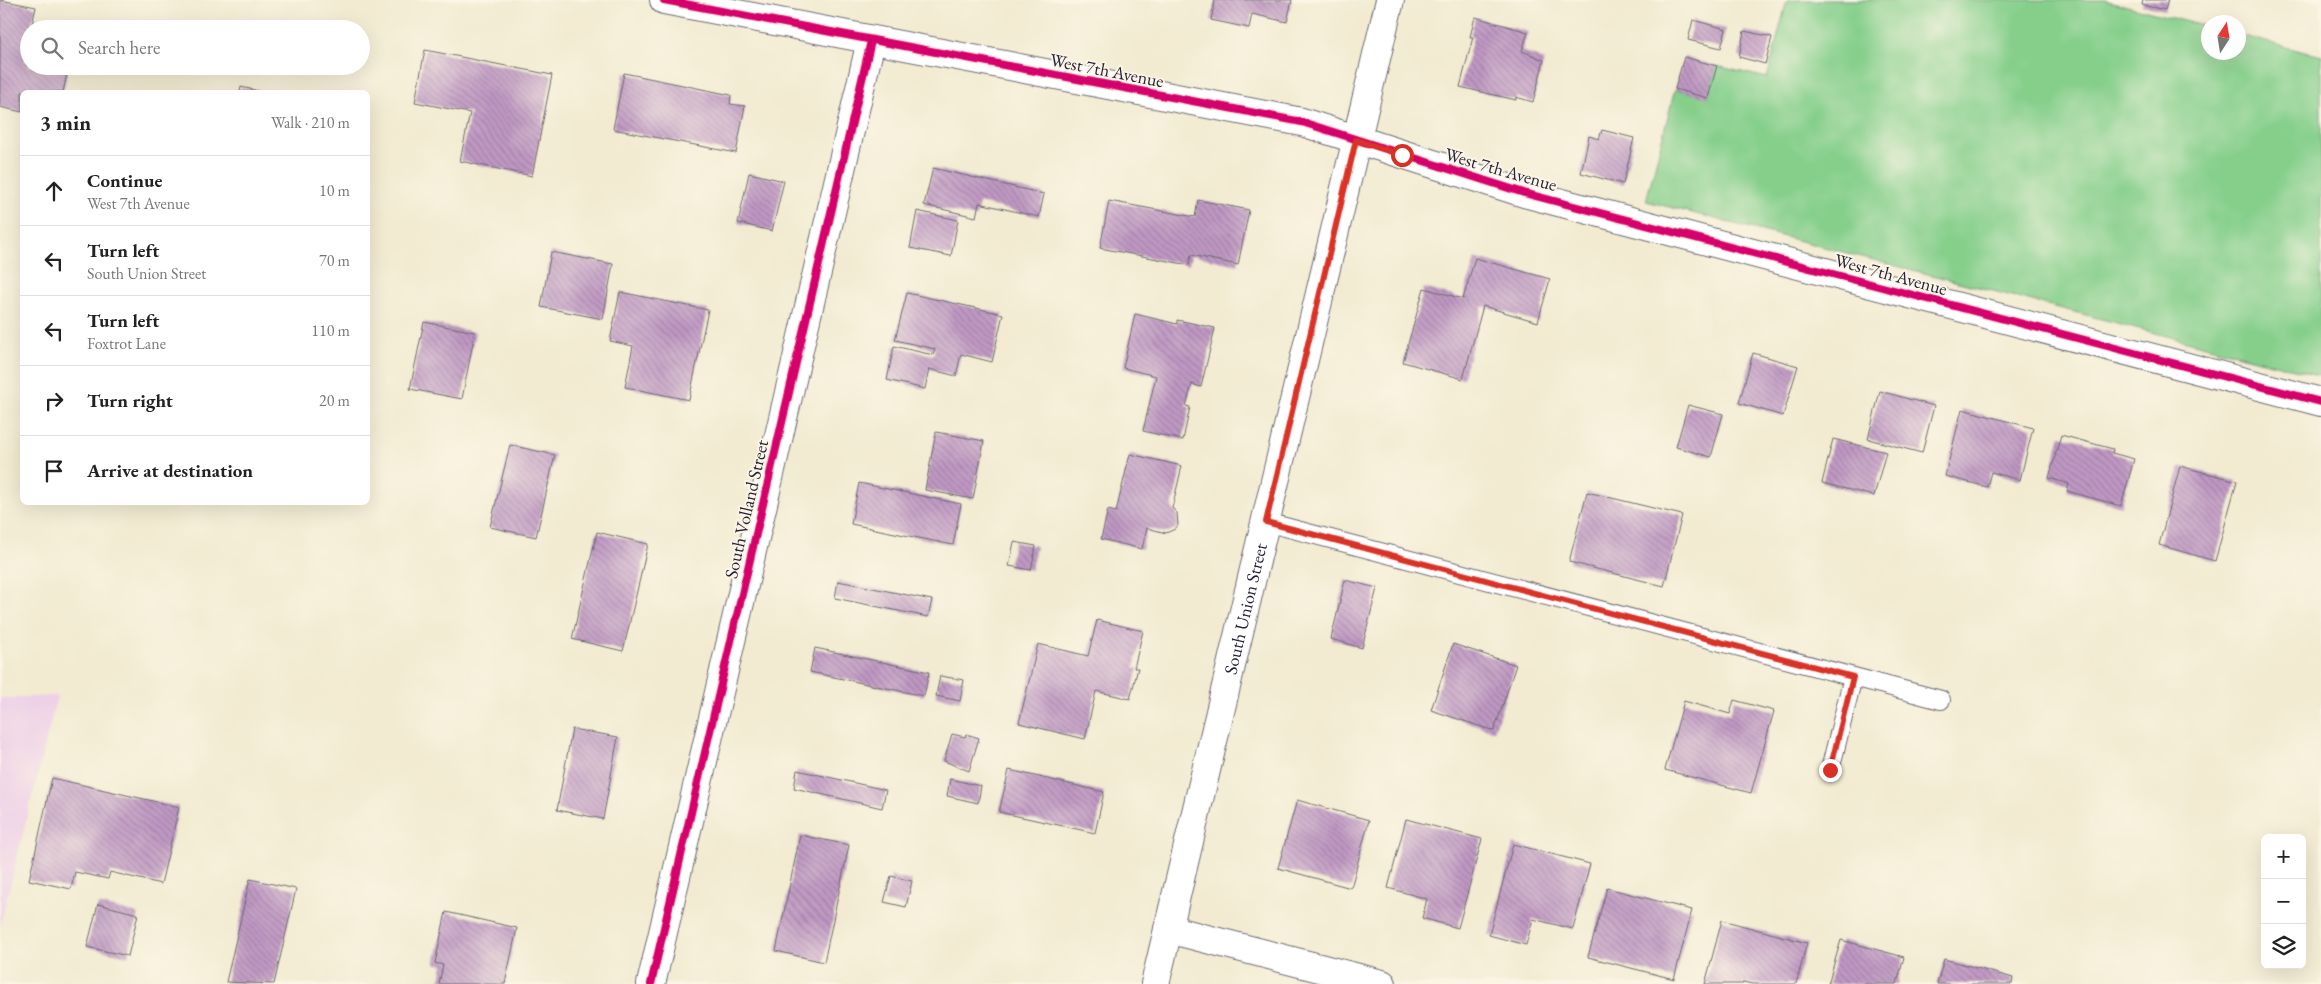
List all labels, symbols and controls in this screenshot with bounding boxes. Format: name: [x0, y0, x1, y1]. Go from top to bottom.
north arrow: [2201, 15, 2246, 60]
search box: [20, 20, 370, 75]
icon: search: [38, 34, 66, 62]
text: Search here: [78, 35, 160, 60]
street label: West 7th Avenue: [1048, 48, 1166, 92]
text: 3 min: [40, 109, 91, 136]
text: Walk · 210 m: [271, 112, 350, 133]
street label: West 7th Avenue: [1442, 142, 1560, 196]
route start: [1391, 144, 1414, 167]
text: Continue: [87, 168, 162, 193]
icon: ahead: [40, 177, 68, 205]
text: 10 m: [319, 180, 350, 201]
text: West 7th Avenue: [87, 193, 190, 214]
text: Turn left: [87, 238, 159, 263]
icon: left: [40, 247, 68, 275]
street label: West 7th Avenue: [1832, 248, 1950, 300]
text: 70 m: [319, 250, 350, 271]
text: South Union Street: [87, 263, 206, 284]
text: Turn left: [87, 308, 159, 333]
icon: left: [40, 317, 68, 345]
text: 110 m: [311, 320, 350, 341]
text: Foxtrot Lane: [87, 333, 166, 354]
icon: right: [40, 387, 68, 415]
text: Turn right: [87, 388, 173, 413]
text: 20 m: [319, 390, 350, 411]
street label: South Volland Street: [719, 437, 773, 581]
icon: arrive: [40, 457, 68, 485]
text: Arrive at destination: [87, 458, 253, 483]
street label: South Union Street: [1218, 540, 1272, 676]
route end: [1819, 759, 1842, 782]
map controls: [2261, 834, 2306, 969]
button: +: [2261, 834, 2306, 879]
button: −: [2261, 879, 2306, 924]
button: layers: [2261, 924, 2306, 969]

